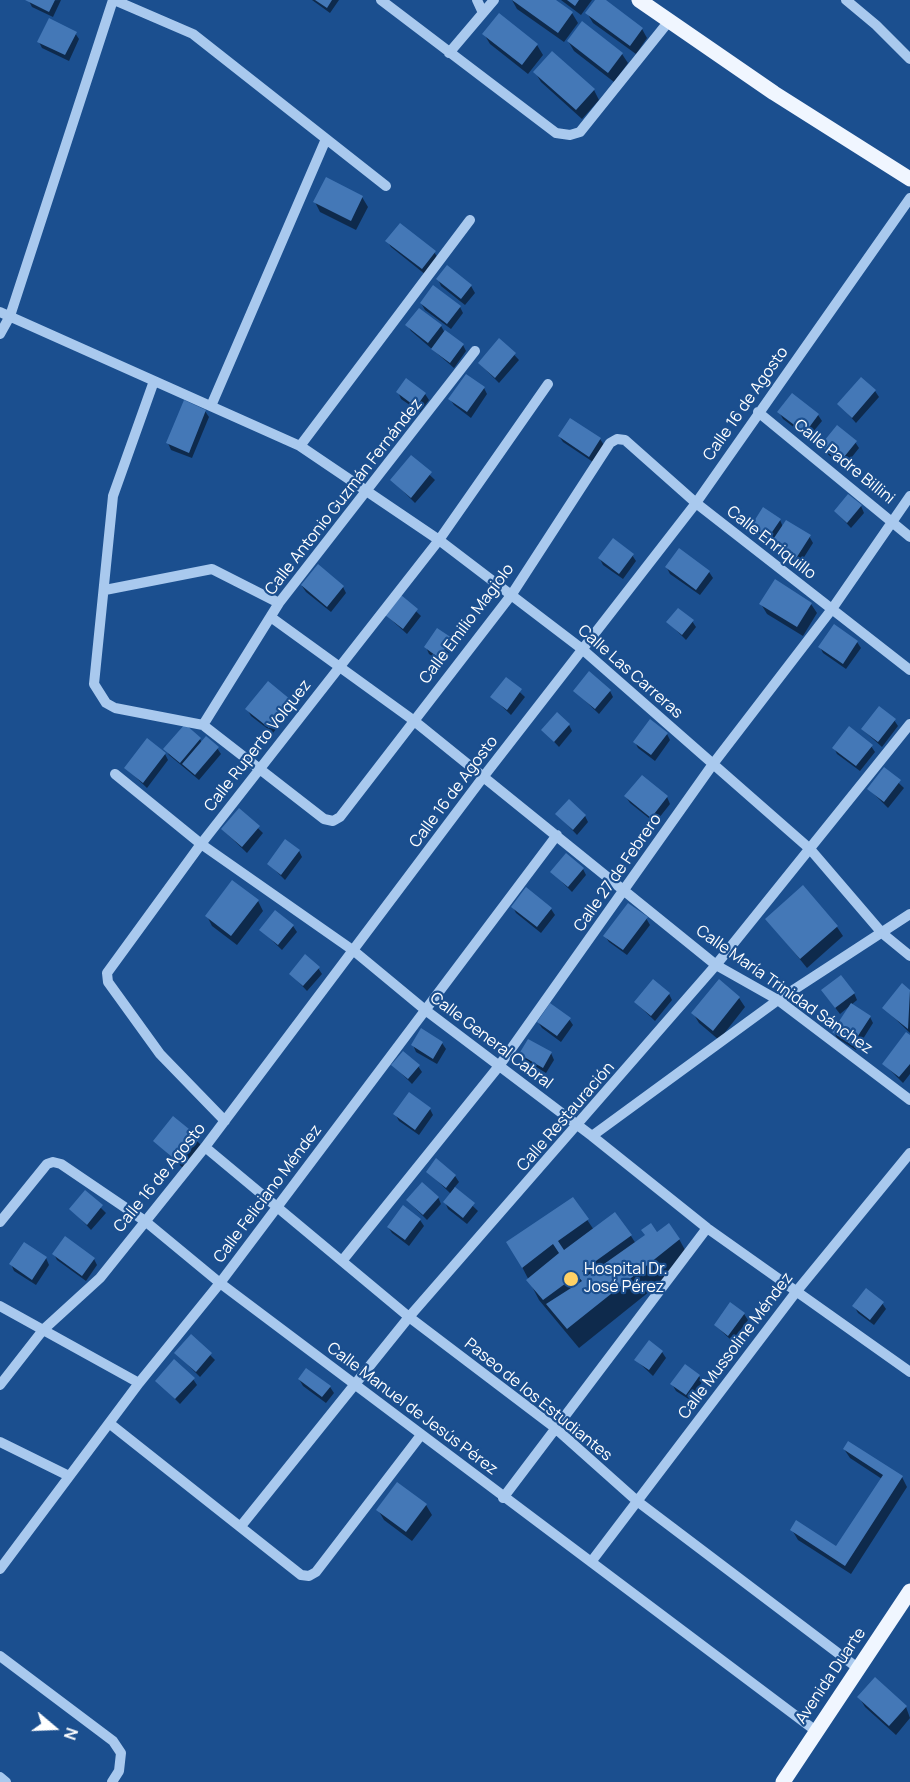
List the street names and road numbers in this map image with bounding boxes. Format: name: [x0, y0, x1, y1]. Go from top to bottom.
street label: Calle 16 de Agosto: [700, 343, 792, 465]
street label: Calle Antonio Guzmán Fernández: [261, 395, 427, 599]
street label: Calle Padre Billini: [790, 415, 898, 509]
street label: Calle Enriquillo: [722, 502, 820, 584]
street label: Calle Emilio Magiolo: [416, 560, 518, 688]
street label: Calle Las Carreras: [574, 621, 686, 723]
street label: Calle Ruperto Volquez: [201, 676, 315, 816]
street label: Calle 16 de Agosto: [406, 732, 502, 852]
street label: Calle 27 de Febrero: [570, 810, 666, 936]
street label: Calle María Trinidad Sánchez: [692, 922, 876, 1058]
street label: Calle General Cabral: [426, 989, 556, 1093]
street label: Calle Restauración: [513, 1058, 619, 1176]
street label: Calle 16 de Agosto: [110, 1120, 210, 1236]
street label: Calle Feliciano Méndez: [210, 1121, 326, 1267]
street label: Calle Mussoline Méndez: [675, 1269, 797, 1423]
street label: Paseo de los Estudiantes: [460, 1335, 616, 1465]
street label: Calle Manuel de Jesús Pérez: [323, 1339, 501, 1479]
street label: Avenida Duarte: [792, 1624, 870, 1728]

